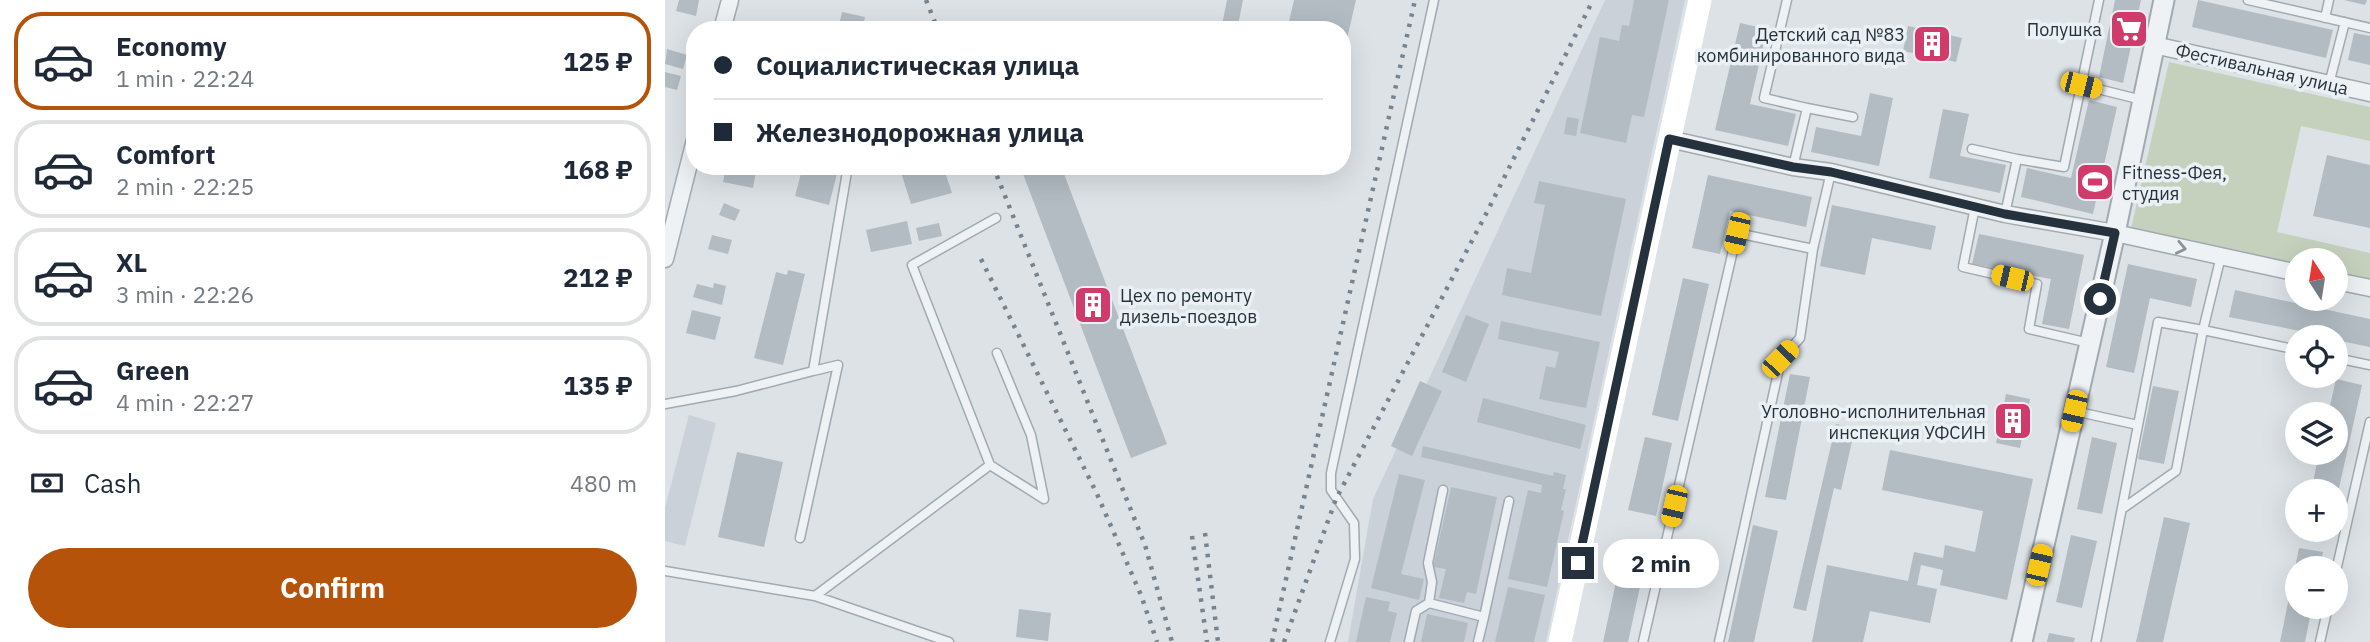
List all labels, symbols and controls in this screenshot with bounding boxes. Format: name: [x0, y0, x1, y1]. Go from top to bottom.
supermarket icon: Полушка: [2108, 8, 2150, 50]
place label: Полушка: [2027, 18, 2102, 41]
place label: Детский сад №83 комбинированного вида: [1697, 23, 1905, 67]
building icon: Детский сад №83 комбинированного вида: [1911, 23, 1953, 65]
text: Economy: [116, 29, 227, 63]
icon: car: [32, 30, 95, 93]
street label: Фестивальная улица: [2173, 38, 2351, 100]
text: 125 ₽: [563, 44, 633, 78]
text: Социалистическая улица: [756, 48, 1079, 82]
text: 1 min · 22:24: [116, 63, 254, 93]
car: [2059, 70, 2104, 100]
text: Железнодорожная улица: [756, 115, 1084, 149]
text: Comfort: [116, 137, 215, 171]
icon: car: [32, 138, 95, 201]
text: 168 ₽: [563, 152, 633, 186]
sports icon: Fitness-Фея, студия: [2074, 161, 2116, 203]
place label: Fitness-Фея, студия: [2122, 161, 2227, 205]
text: 2 min · 22:25: [116, 171, 254, 201]
car: [1723, 210, 1752, 256]
one-way arrow: [2175, 239, 2187, 254]
text: XL: [116, 245, 147, 279]
icon: car: [32, 246, 95, 309]
north arrow: [2285, 248, 2349, 312]
map controls: [2285, 248, 2348, 619]
text: 212 ₽: [563, 260, 633, 294]
car: [1990, 263, 2035, 293]
text: 3 min · 22:26: [116, 279, 254, 309]
route start: [2084, 283, 2116, 315]
building icon: Цех по ремонту дизель-поездов: [1072, 284, 1114, 326]
place label: Цех по ремонту дизель-поездов: [1120, 284, 1257, 328]
button: locate: [2285, 325, 2348, 388]
car: [1758, 337, 1803, 381]
text: Green: [116, 353, 190, 387]
icon: car: [32, 354, 95, 417]
text: 135 ₽: [563, 368, 633, 402]
text: 4 min · 22:27: [116, 387, 254, 417]
car: [2060, 388, 2089, 434]
place label: Уголовно-исполнительная инспекция УФСИН: [1761, 400, 1986, 444]
building icon: Уголовно-исполнительная инспекция УФСИН: [1992, 400, 2034, 442]
button: layers: [2285, 402, 2348, 465]
icon: cash: [28, 464, 66, 502]
text: Cash: [84, 466, 141, 500]
text: 480 m: [570, 468, 637, 498]
button: +: [2285, 479, 2348, 542]
car: [1660, 483, 1689, 529]
callout: 2 min: [1602, 538, 1718, 588]
car: [2025, 542, 2054, 588]
route end: [1562, 547, 1594, 579]
button: Confirm: [28, 548, 637, 628]
text: 2 min: [1631, 548, 1691, 578]
button: −: [2285, 556, 2348, 619]

